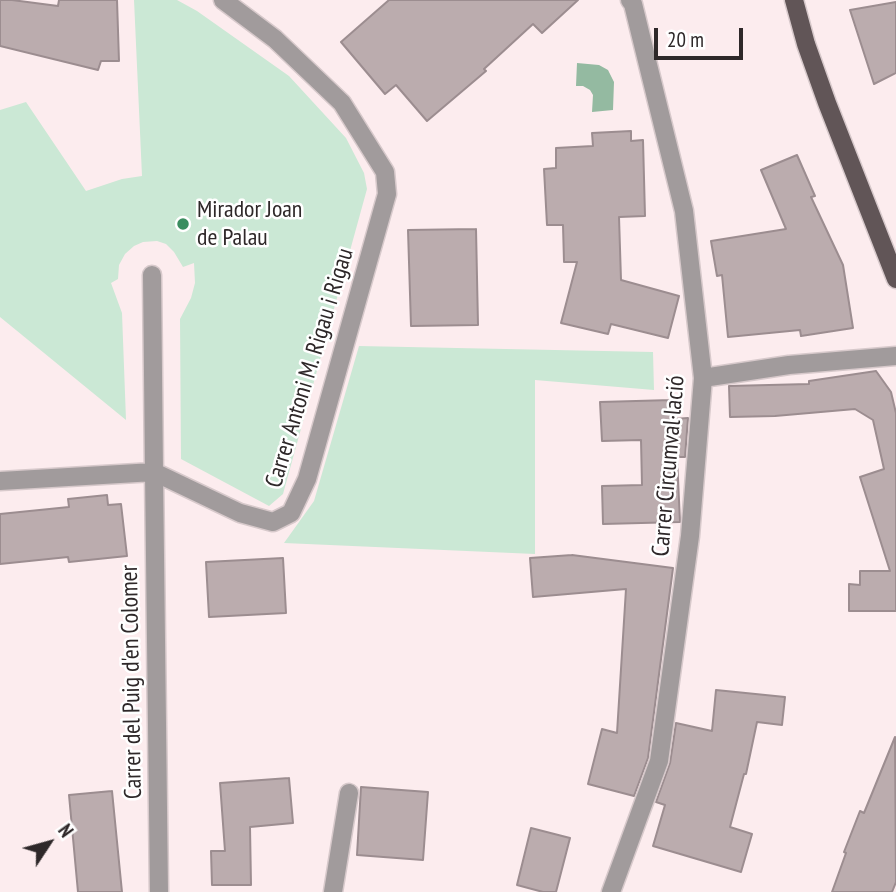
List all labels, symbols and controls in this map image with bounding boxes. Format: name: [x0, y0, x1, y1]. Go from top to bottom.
scale bar: [658, 14, 747, 58]
text: 20 m: [667, 26, 704, 53]
place label: Mirador Joan de Palau: [197, 196, 302, 252]
marker: Mirador Joan de Palau: [175, 216, 191, 232]
street label: Carrer Antoni M. Rigau i Rigau: [260, 245, 360, 491]
street label: Carrer Circumval·lació: [647, 374, 691, 558]
street label: Carrer del Puig d'en Colomer: [116, 565, 148, 799]
north arrow: [14, 808, 84, 878]
text: N: [53, 819, 79, 842]

